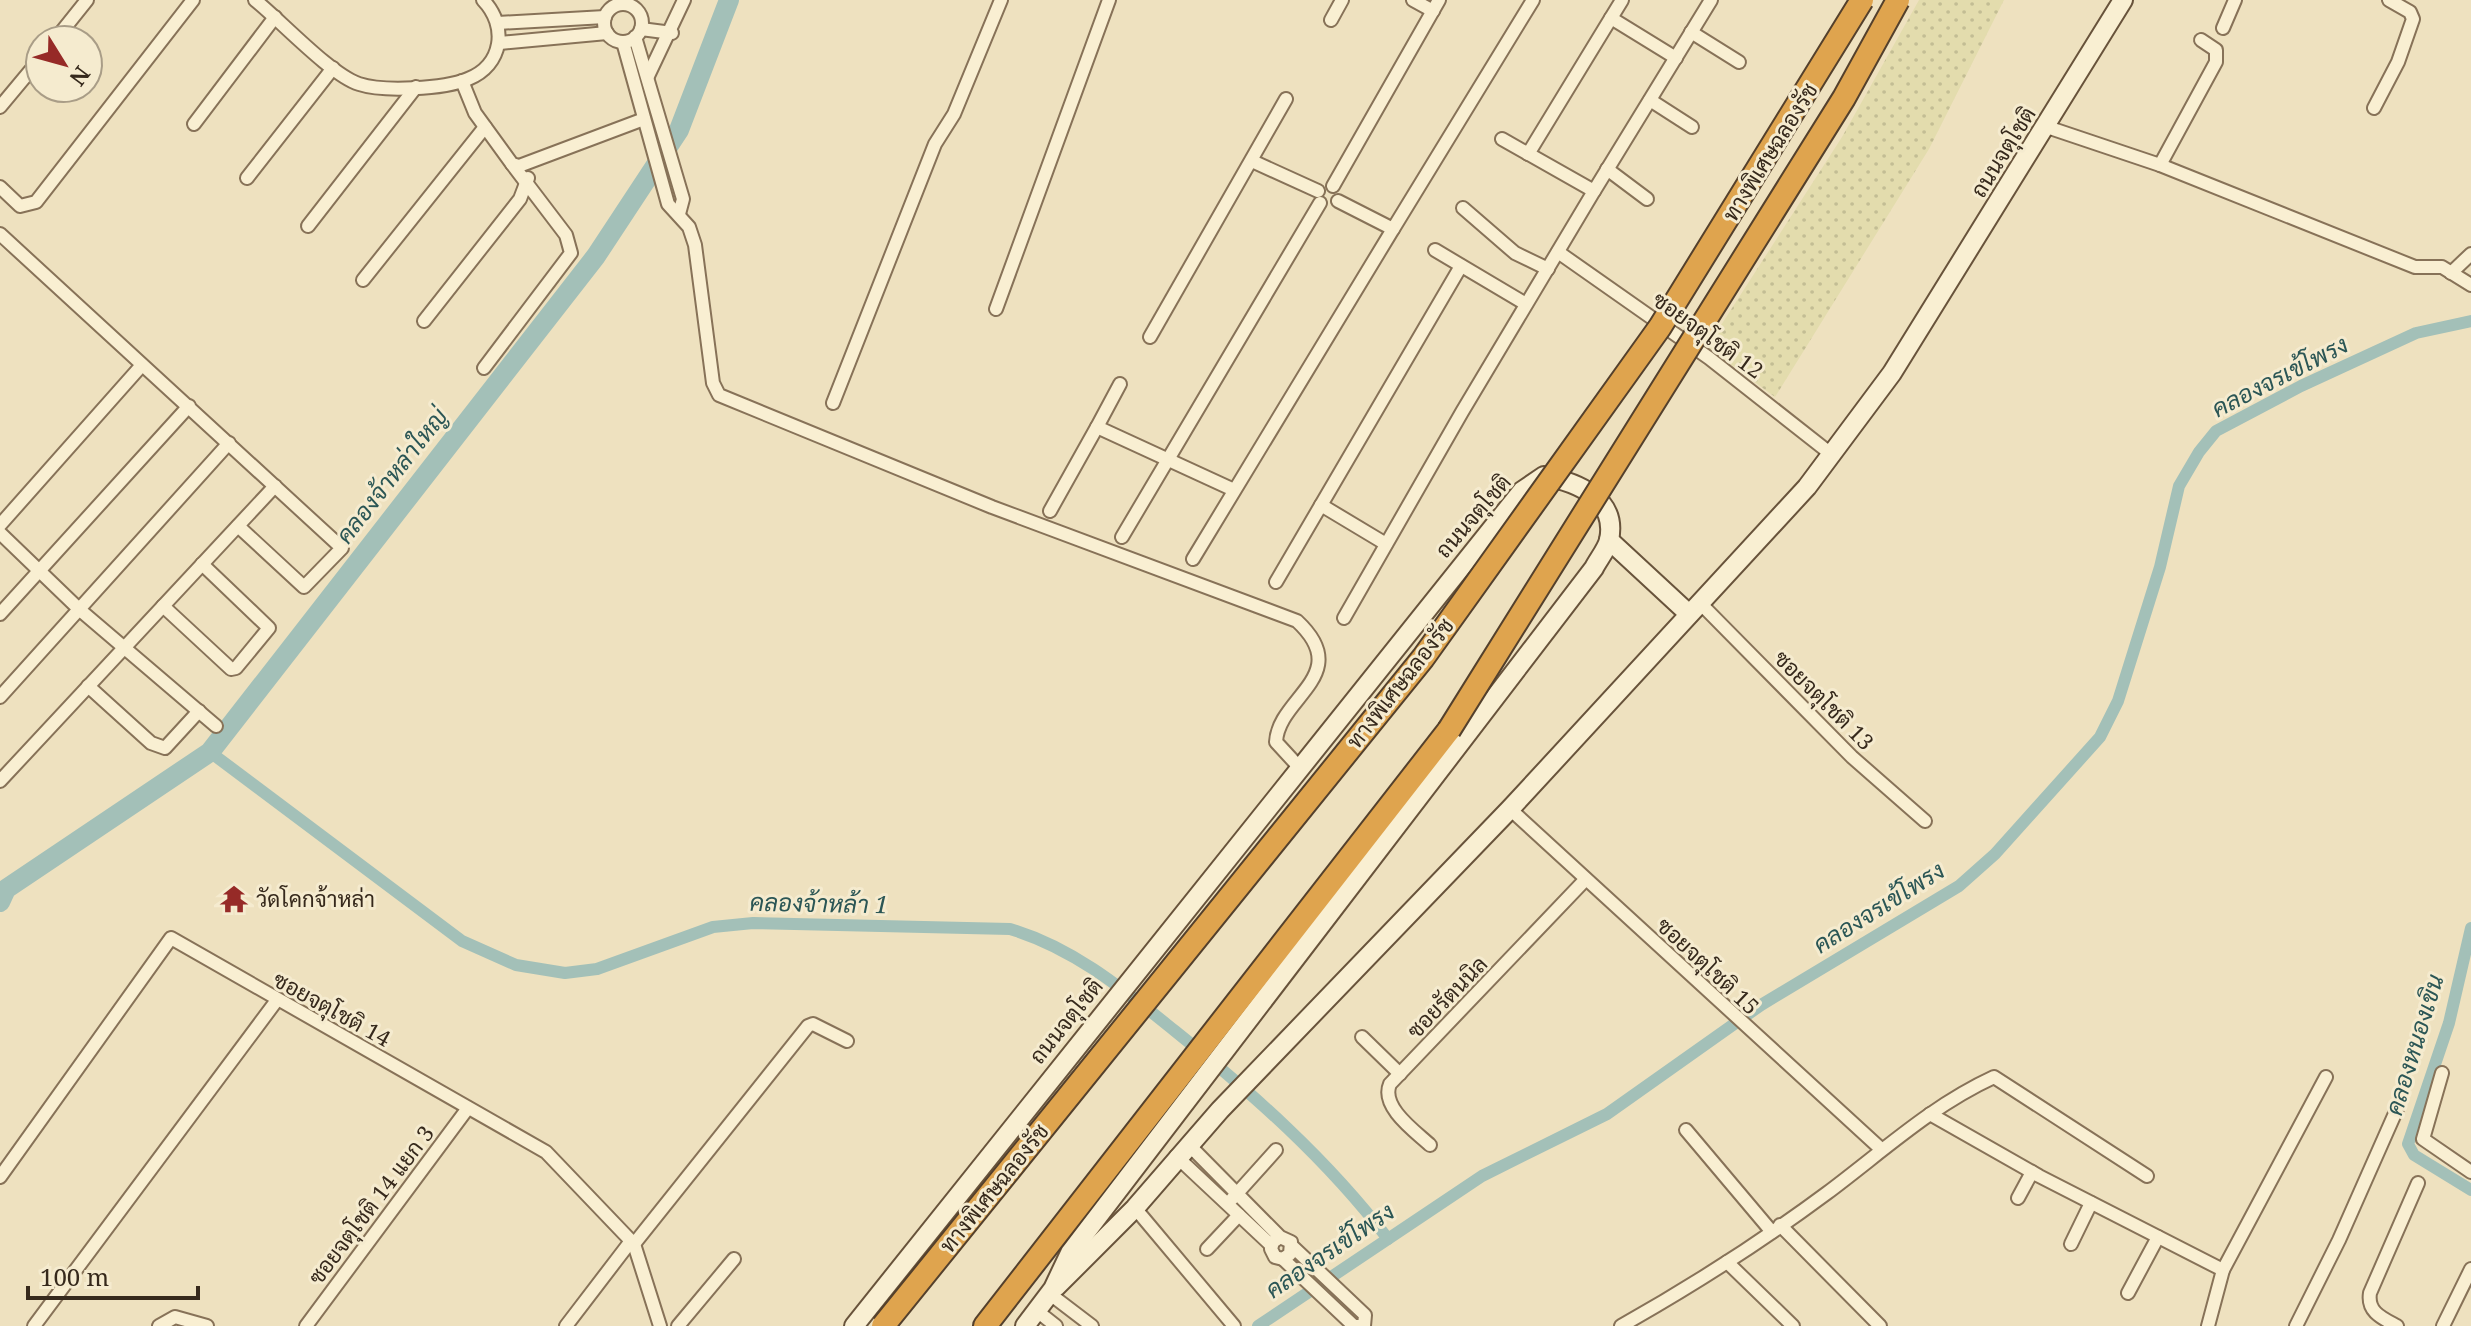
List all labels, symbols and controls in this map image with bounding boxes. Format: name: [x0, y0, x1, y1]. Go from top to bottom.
north arrow: [24, 24, 104, 104]
text: N: [64, 61, 98, 93]
street label: ทางพิเศษฉลองรัช: [1715, 76, 1824, 226]
street label: ถนนจตุโชติ: [1963, 101, 2043, 203]
street label: ซอยจตุโชติ 12: [1646, 284, 1770, 386]
water label: คลองจรเข้โพรง: [2205, 327, 2353, 424]
water label: คลองจ้าหล่าใหญ่: [327, 400, 455, 550]
street label: ถนนจตุโชติ: [1428, 467, 1518, 565]
street label: ทางพิเศษฉลองรัช: [1339, 611, 1460, 754]
street label: ซอยจตุโชติ 13: [1767, 643, 1881, 757]
water label: คลองจรเข้โพรง: [1806, 853, 1950, 960]
place label: วัดโคกจ้าหล่า: [256, 883, 375, 913]
temple icon: วัดโคกจ้าหล่า: [219, 884, 249, 914]
water label: คลองจ้าหล้า 1: [749, 885, 889, 920]
street label: ซอยจตุโชติ 15: [1650, 910, 1766, 1022]
street label: ซอยรัตนนิล: [1399, 949, 1493, 1044]
street label: ซอยจตุโชติ 14: [267, 963, 397, 1055]
water label: คลองหนองเขิน: [2376, 970, 2451, 1119]
street label: ถนนจตุโชติ: [1022, 972, 1110, 1070]
street label: ทางพิเศษฉลองรัช: [932, 1116, 1055, 1258]
street label: ซอยจตุโชติ 14 แยก 3: [301, 1119, 441, 1291]
water label: คลองจรเข้โพรง: [1258, 1194, 1400, 1305]
scale bar: [28, 1250, 198, 1300]
text: 100 m: [40, 1260, 109, 1293]

